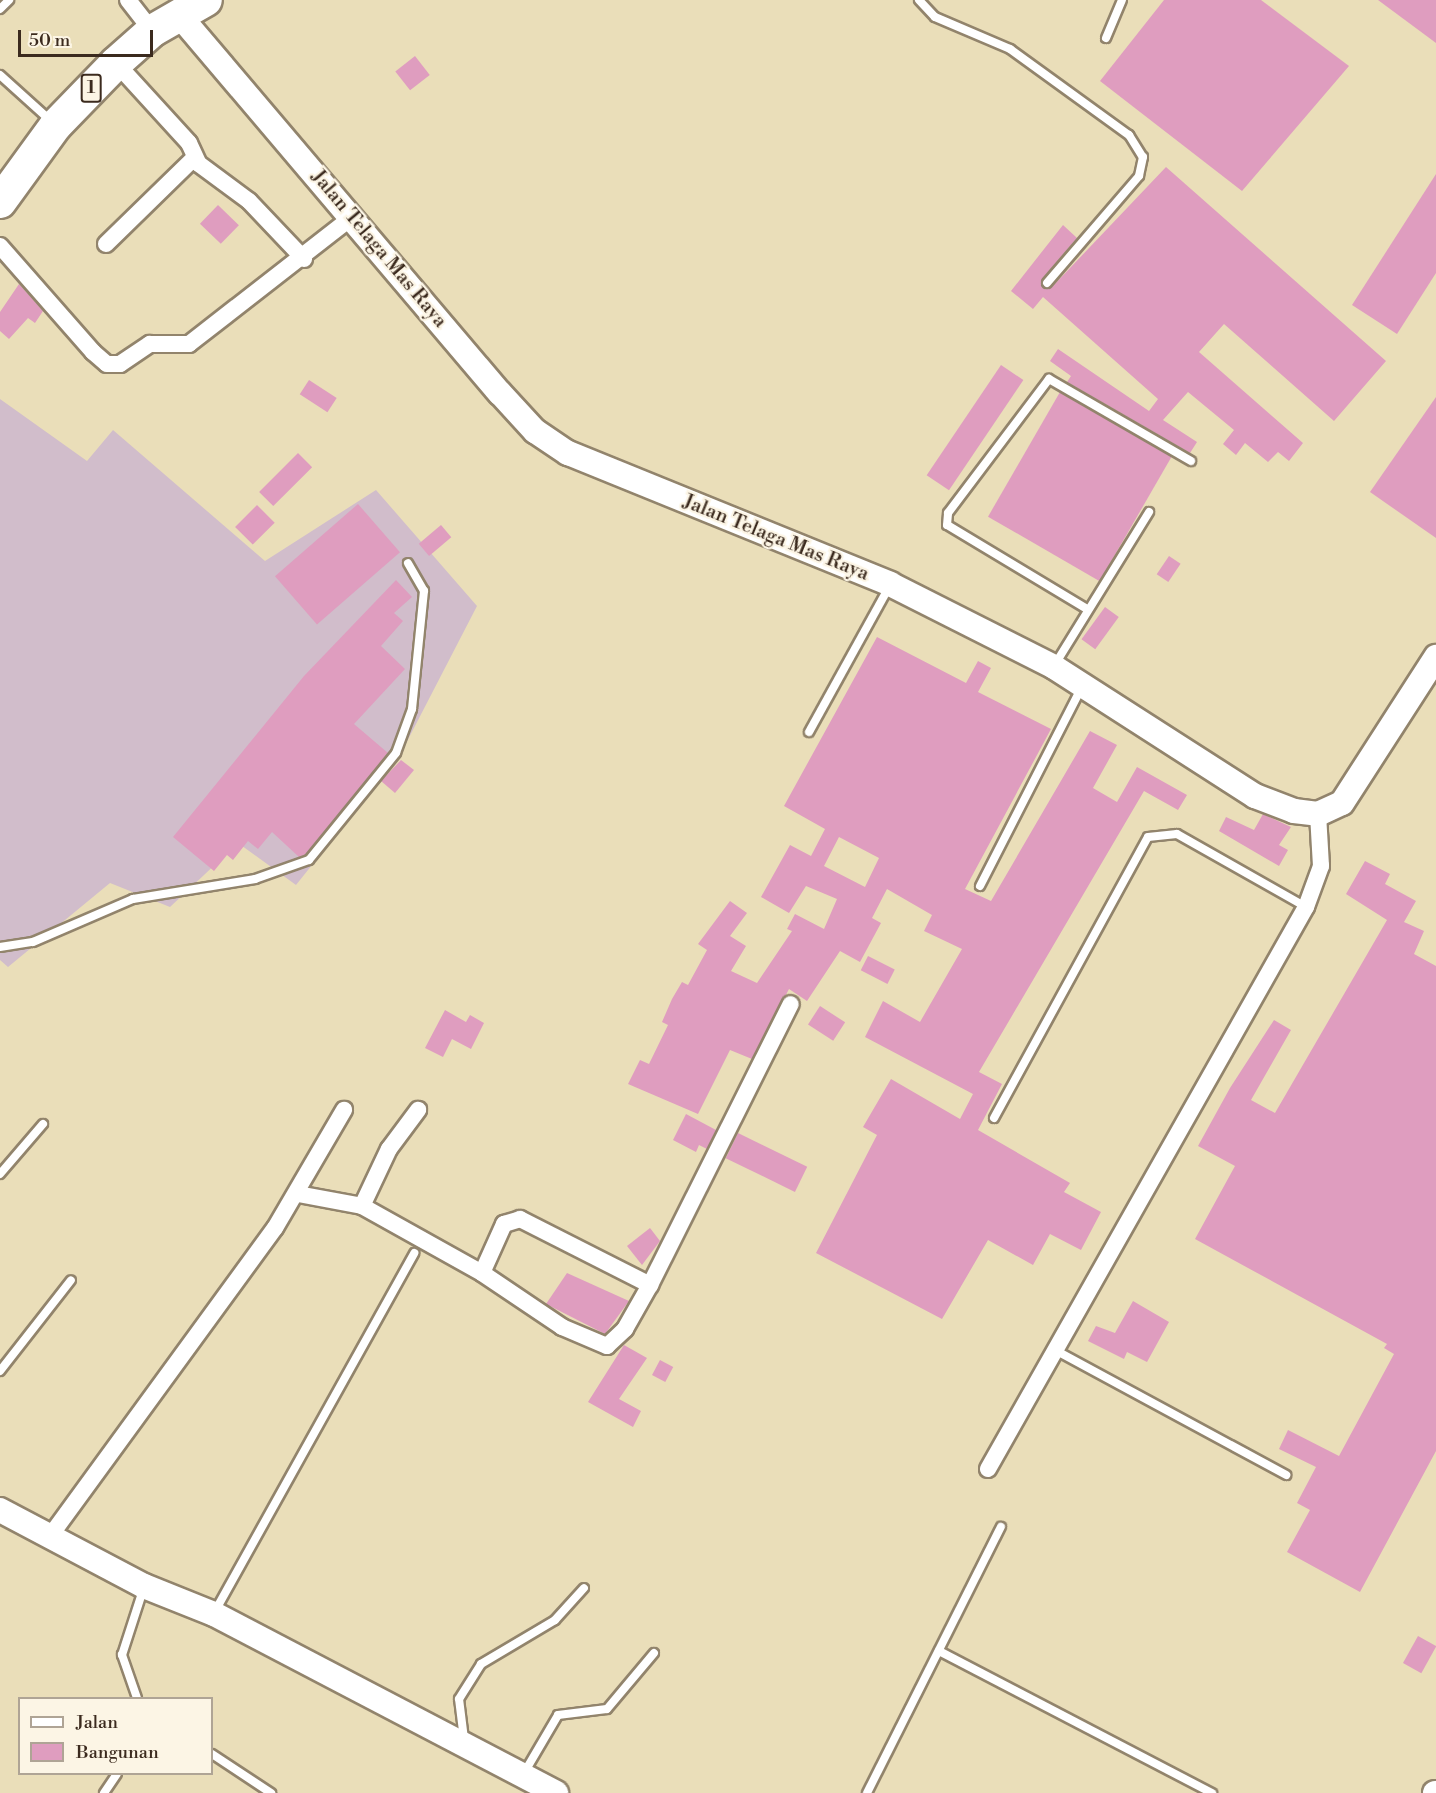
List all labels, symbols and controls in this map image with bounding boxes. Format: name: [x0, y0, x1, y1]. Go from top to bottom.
scale bar: [21, 18, 156, 56]
text: 50 m: [29, 29, 70, 52]
road number: 1: [80, 73, 101, 103]
street label: Jalan Telaga Mas Raya: [306, 165, 452, 333]
street label: Jalan Telaga Mas Raya: [680, 490, 872, 586]
legend: [18, 1697, 213, 1775]
text: Jalan: [76, 1711, 118, 1734]
text: Bangunan: [76, 1741, 159, 1764]

